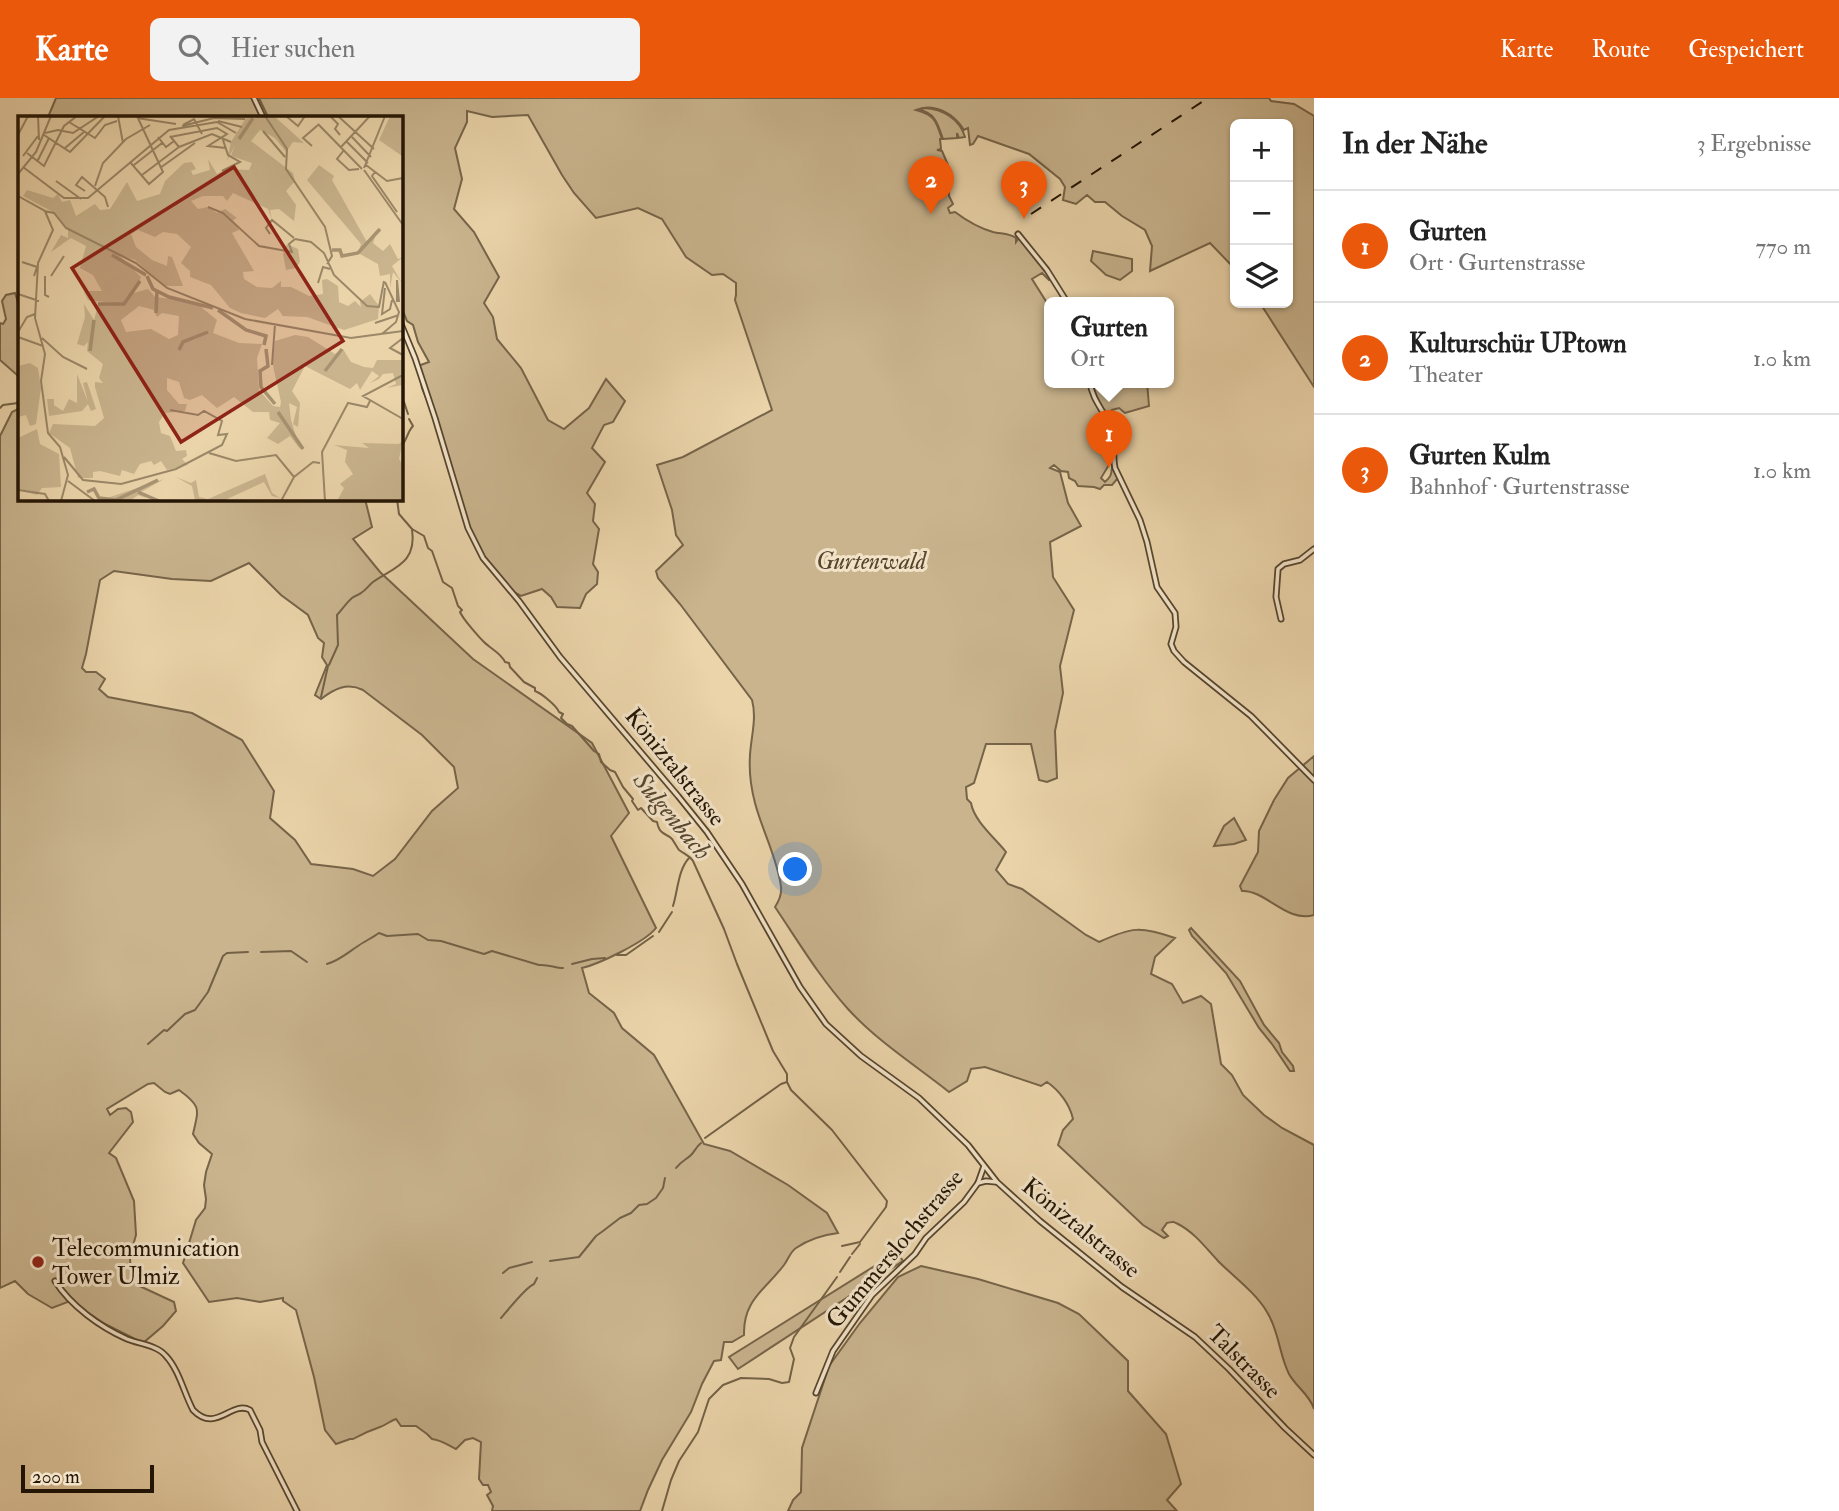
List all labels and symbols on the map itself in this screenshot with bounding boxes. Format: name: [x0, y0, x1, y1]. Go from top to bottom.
inset map: [18, 116, 402, 500]
pin: 2: [908, 156, 954, 214]
pin: 3: [1001, 161, 1047, 219]
pin: 1: [1086, 410, 1132, 468]
park label: Gurtenwald: [816, 546, 928, 577]
street label: Köniztalstrasse: [618, 702, 732, 832]
water label: Sulgenbach: [625, 765, 718, 867]
your location: [778, 852, 812, 886]
street label: Gummerslochstrasse: [819, 1163, 971, 1335]
street label: Köniztalstrasse: [1016, 1171, 1146, 1285]
place label: Telecommunication Tower Ulmiz: [52, 1233, 240, 1292]
marker: Telecommunication Tower Ulmiz: [30, 1254, 46, 1270]
street label: Talstrasse: [1200, 1318, 1288, 1406]
scale bar: [21, 1462, 154, 1494]

